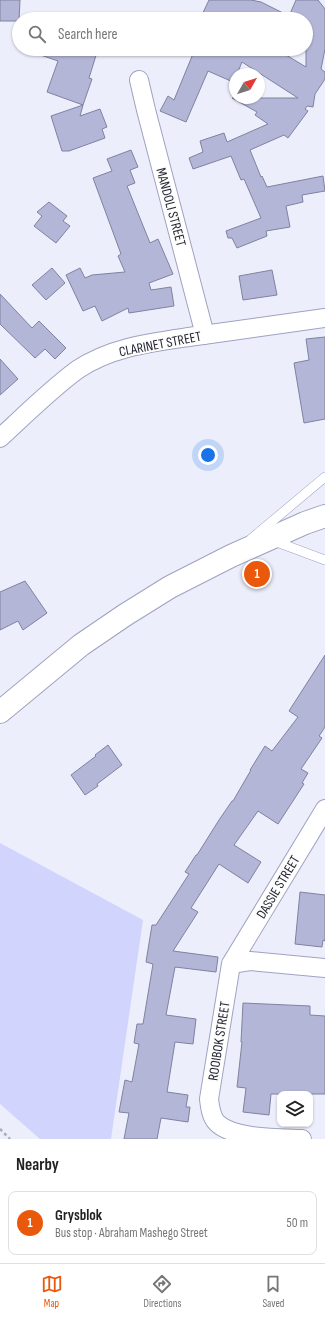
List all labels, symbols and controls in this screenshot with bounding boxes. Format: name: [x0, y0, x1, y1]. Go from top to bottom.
search box: [12, 12, 313, 56]
icon: search: [26, 23, 48, 45]
text: Search here: [58, 25, 118, 44]
north arrow: [229, 68, 265, 104]
street label: MANDOLI STREET: [152, 166, 190, 248]
street label: CLARINET STREET: [117, 328, 203, 360]
your location: [198, 445, 218, 465]
pin: 1: [244, 559, 270, 589]
street label: DASSIE STREET: [253, 852, 304, 922]
street label: ROOIBOK STREET: [204, 1000, 234, 1082]
map controls: [277, 1091, 313, 1127]
button: layers: [277, 1091, 313, 1127]
text: Nearby: [16, 1155, 59, 1175]
text: Grysblok: [55, 1206, 102, 1225]
text: 1: [27, 1215, 33, 1231]
text: 50 m: [287, 1215, 308, 1231]
text: Bus stop · Abraham Mashego Street: [55, 1225, 208, 1241]
tab: Map: [41, 1273, 63, 1310]
tab: Directions: [144, 1273, 181, 1310]
tab: Saved: [262, 1273, 284, 1310]

